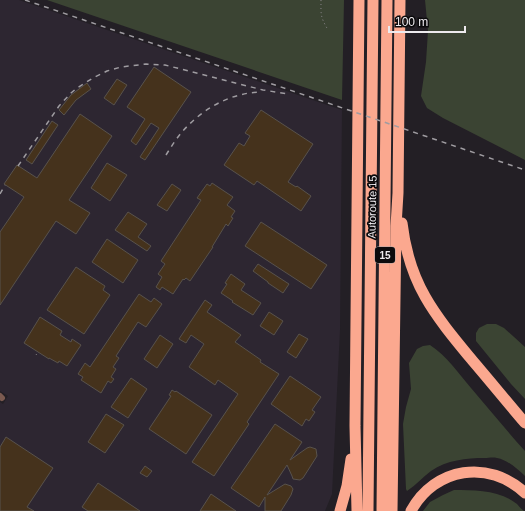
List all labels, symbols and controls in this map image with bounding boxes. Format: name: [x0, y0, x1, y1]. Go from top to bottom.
scale bar: [389, 8, 465, 34]
text: 100 m: [395, 15, 428, 29]
street label: Autoroute 15: [365, 175, 379, 239]
road number: 15: [375, 247, 395, 263]

